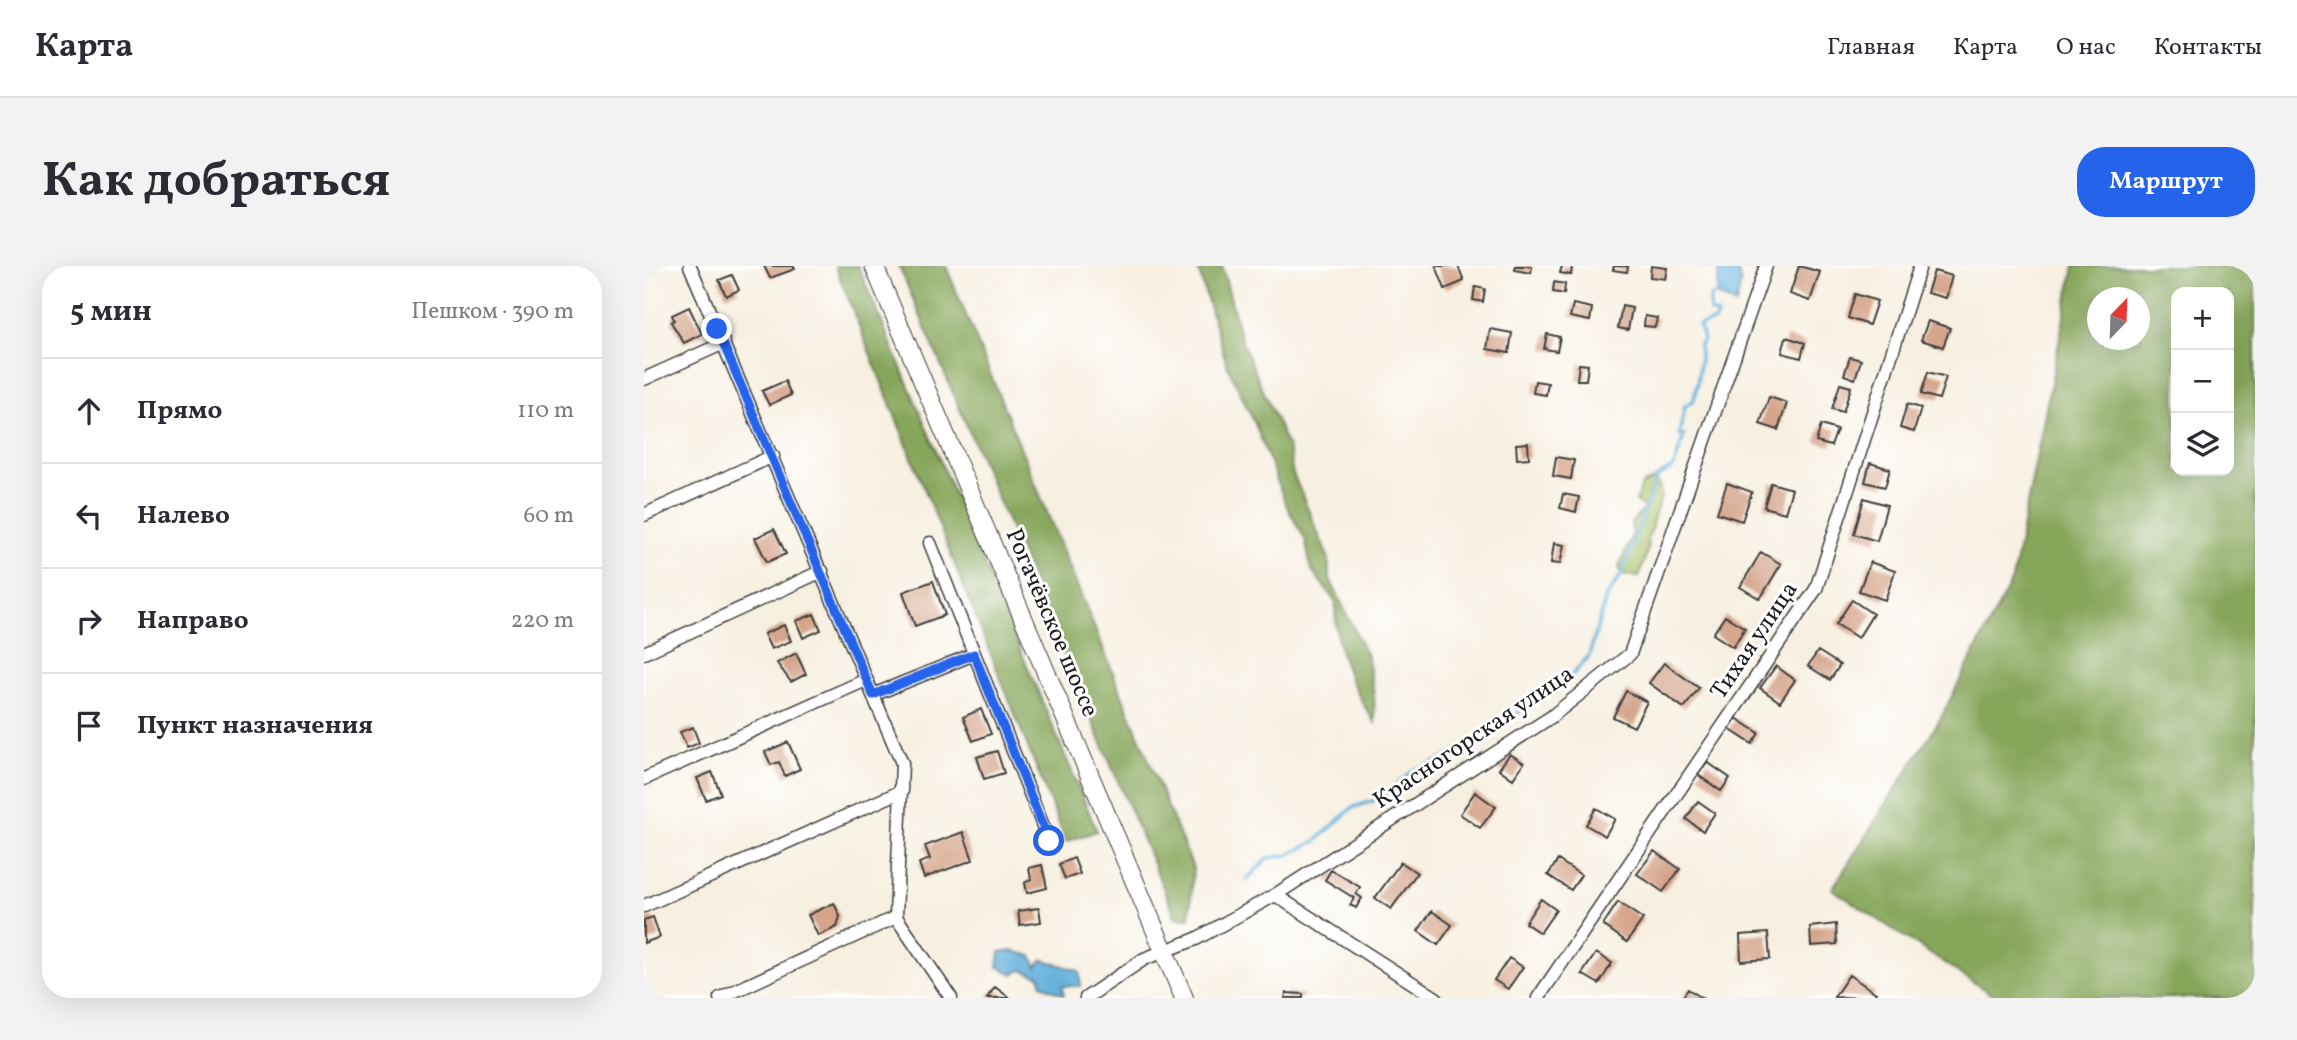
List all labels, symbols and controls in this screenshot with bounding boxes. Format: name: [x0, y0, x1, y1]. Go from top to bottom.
text: Карта: [35, 25, 133, 71]
text: Главная: [1827, 31, 1915, 65]
text: Карта: [1953, 31, 2018, 65]
text: О нас: [2056, 31, 2116, 65]
text: Контакты: [2154, 31, 2262, 65]
button: Маршрут: [2077, 147, 2255, 217]
text: Как добраться: [42, 148, 390, 217]
north arrow: [2087, 287, 2150, 350]
map controls: [2171, 287, 2234, 476]
button: +: [2171, 287, 2234, 350]
text: 5 мин: [70, 291, 152, 333]
text: Пешком · 390 m: [411, 296, 574, 328]
route end: [701, 313, 732, 344]
button: −: [2171, 350, 2234, 413]
icon: ahead: [70, 392, 108, 430]
text: Прямо: [137, 393, 222, 429]
text: 110 m: [517, 395, 574, 427]
button: layers: [2171, 413, 2234, 476]
icon: left: [70, 497, 108, 535]
text: Налево: [137, 498, 230, 534]
text: 60 m: [524, 500, 574, 532]
street label: Рогачёвское шоссе: [996, 523, 1106, 723]
street label: Тихая улица: [1703, 575, 1807, 707]
icon: right: [70, 602, 108, 640]
text: Направо: [137, 603, 249, 639]
text: 220 m: [511, 605, 574, 637]
street label: Красногорская улица: [1367, 658, 1581, 818]
icon: arrive: [70, 707, 108, 745]
text: Пункт назначения: [137, 708, 373, 744]
route start: [1033, 825, 1064, 856]

